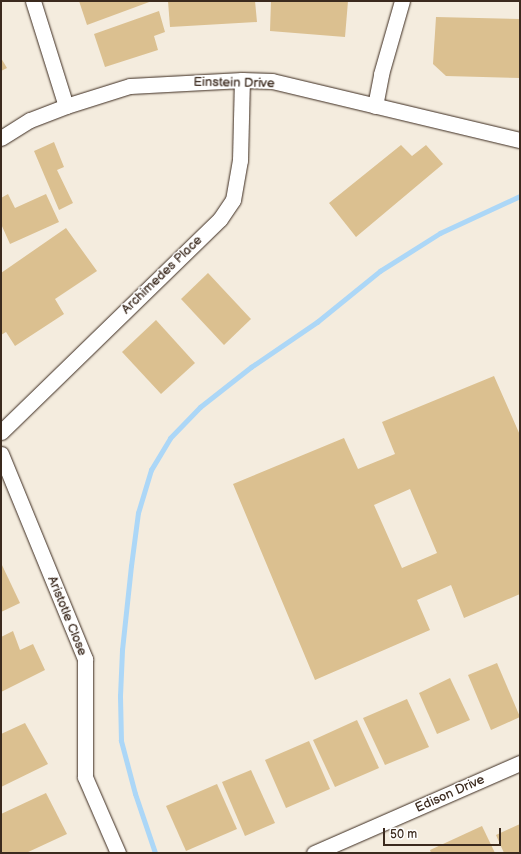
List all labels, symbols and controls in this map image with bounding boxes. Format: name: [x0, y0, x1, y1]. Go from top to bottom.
street label: Einstein Drive: [193, 74, 275, 92]
street label: Archimedes Place: [118, 233, 206, 317]
street label: Aristotle Close: [44, 574, 90, 658]
street label: Edison Drive: [413, 772, 487, 816]
scale bar: [385, 820, 503, 846]
text: 50 m: [390, 827, 417, 842]

